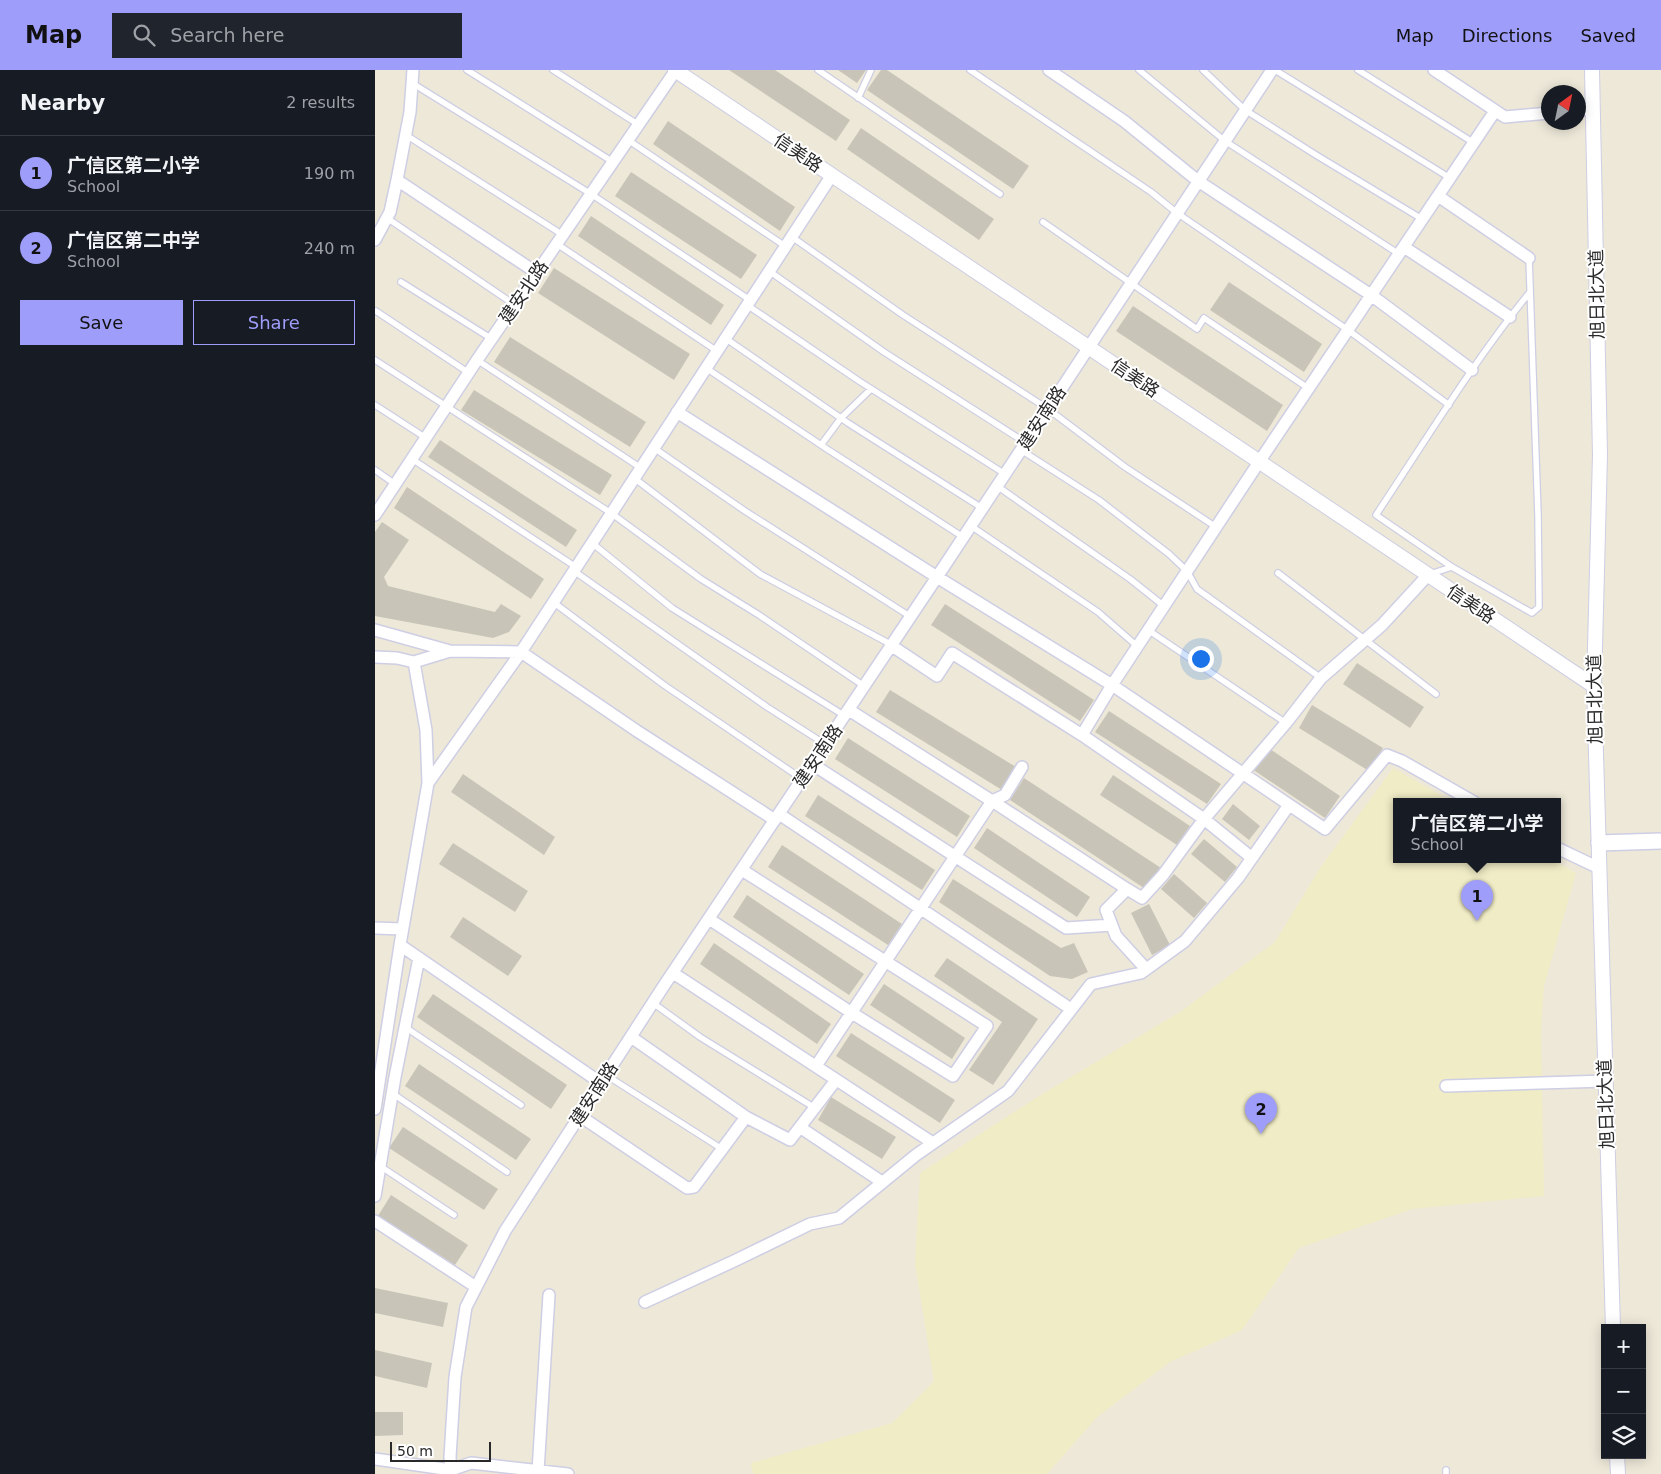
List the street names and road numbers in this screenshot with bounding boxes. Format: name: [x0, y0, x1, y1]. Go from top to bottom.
street label: 信美路: [770, 129, 827, 176]
street label: 旭日北大道: [1585, 249, 1608, 339]
street label: 建安北路: [495, 256, 552, 327]
street label: 信美路: [1107, 354, 1164, 401]
street label: 建安南路: [1013, 382, 1070, 454]
street label: 信美路: [1443, 580, 1500, 627]
street label: 旭日北大道: [1583, 654, 1606, 744]
street label: 建安南路: [789, 720, 846, 791]
street label: 建安南路: [565, 1058, 622, 1130]
street label: 旭日北大道: [1593, 1059, 1618, 1149]

